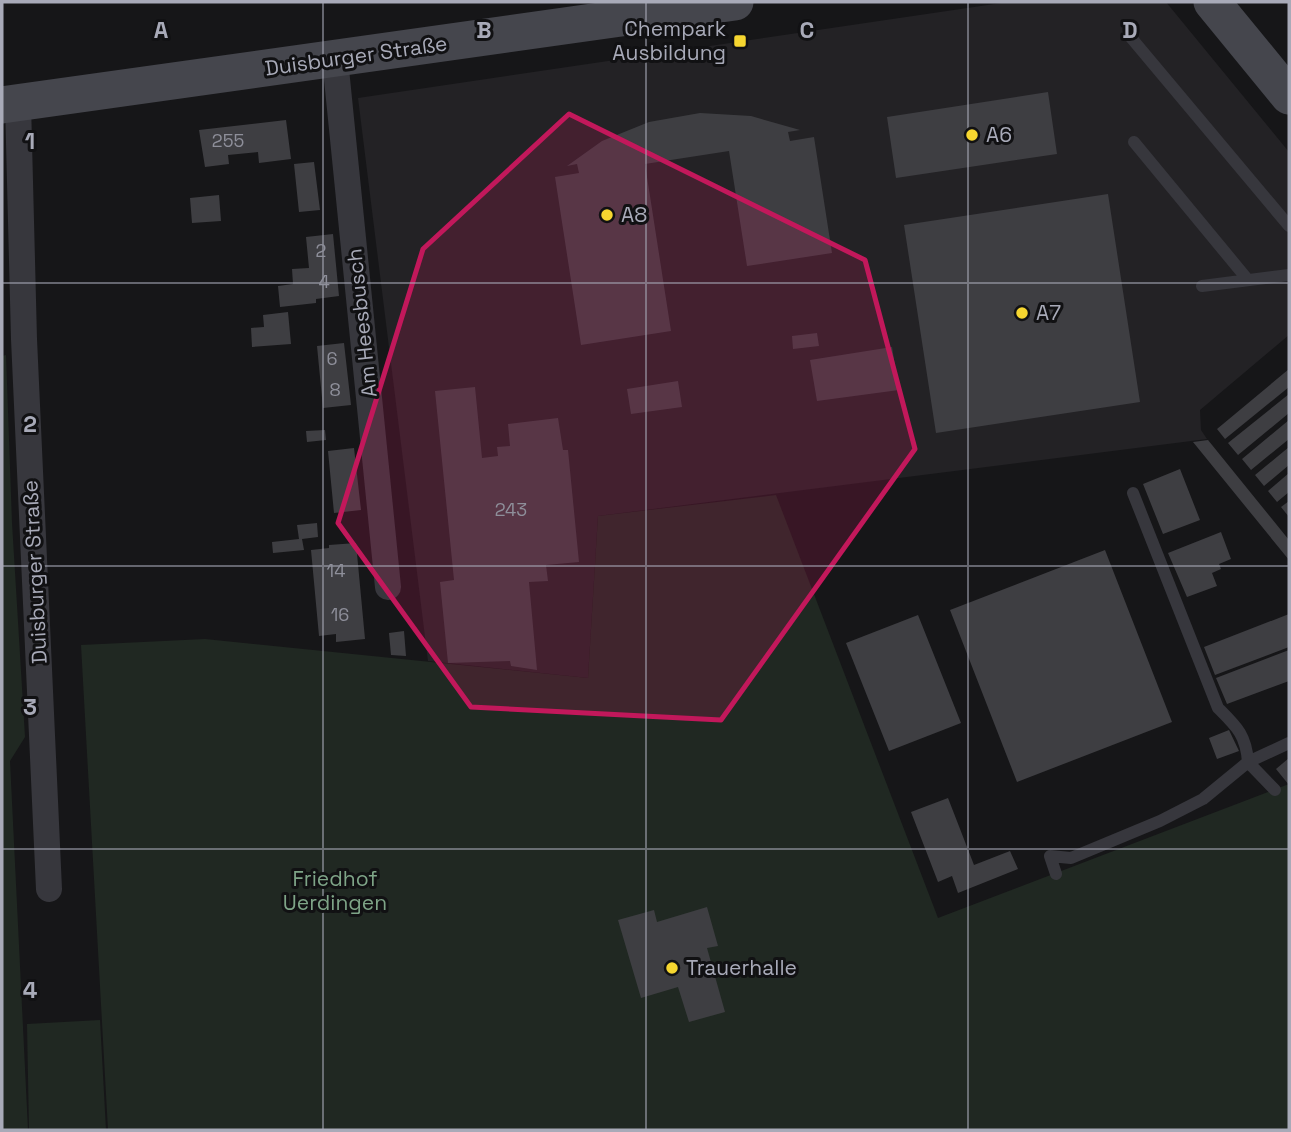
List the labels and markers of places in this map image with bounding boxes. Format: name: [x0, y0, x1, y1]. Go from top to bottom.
place label: Chempark Ausbildung: [612, 15, 726, 66]
marker: Chempark Ausbildung: [732, 33, 748, 49]
place label: A6: [986, 121, 1012, 148]
marker: A6: [964, 127, 980, 143]
place label: A8: [621, 201, 647, 228]
marker: A8: [599, 207, 615, 223]
place label: A7: [1036, 299, 1061, 326]
marker: A7: [1014, 305, 1030, 321]
place label: Trauerhalle: [686, 954, 797, 981]
marker: Trauerhalle: [664, 960, 680, 976]

